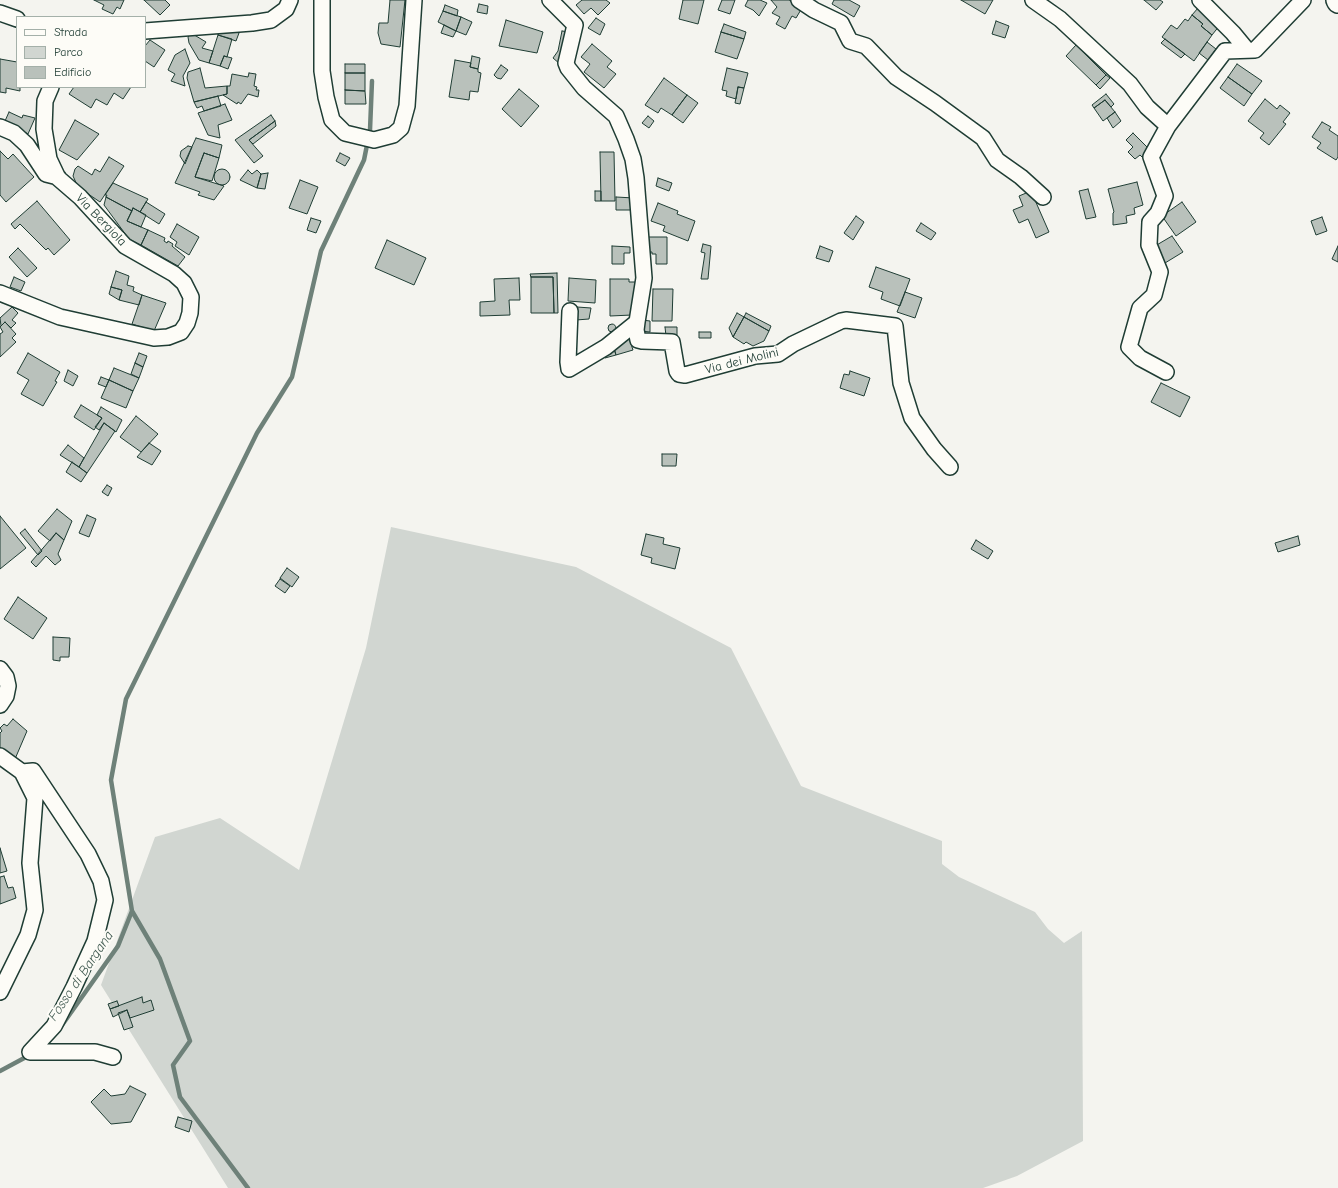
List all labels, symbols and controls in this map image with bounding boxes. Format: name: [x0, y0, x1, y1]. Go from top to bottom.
legend: [16, 16, 146, 88]
text: Strada: [54, 25, 87, 39]
text: Parco: [54, 45, 83, 59]
text: Edificio: [54, 65, 91, 79]
street label: Via Bergiola: [72, 191, 130, 249]
street label: Via dei Molini: [704, 344, 780, 378]
water label: Fosso di Bargana: [45, 928, 117, 1024]

